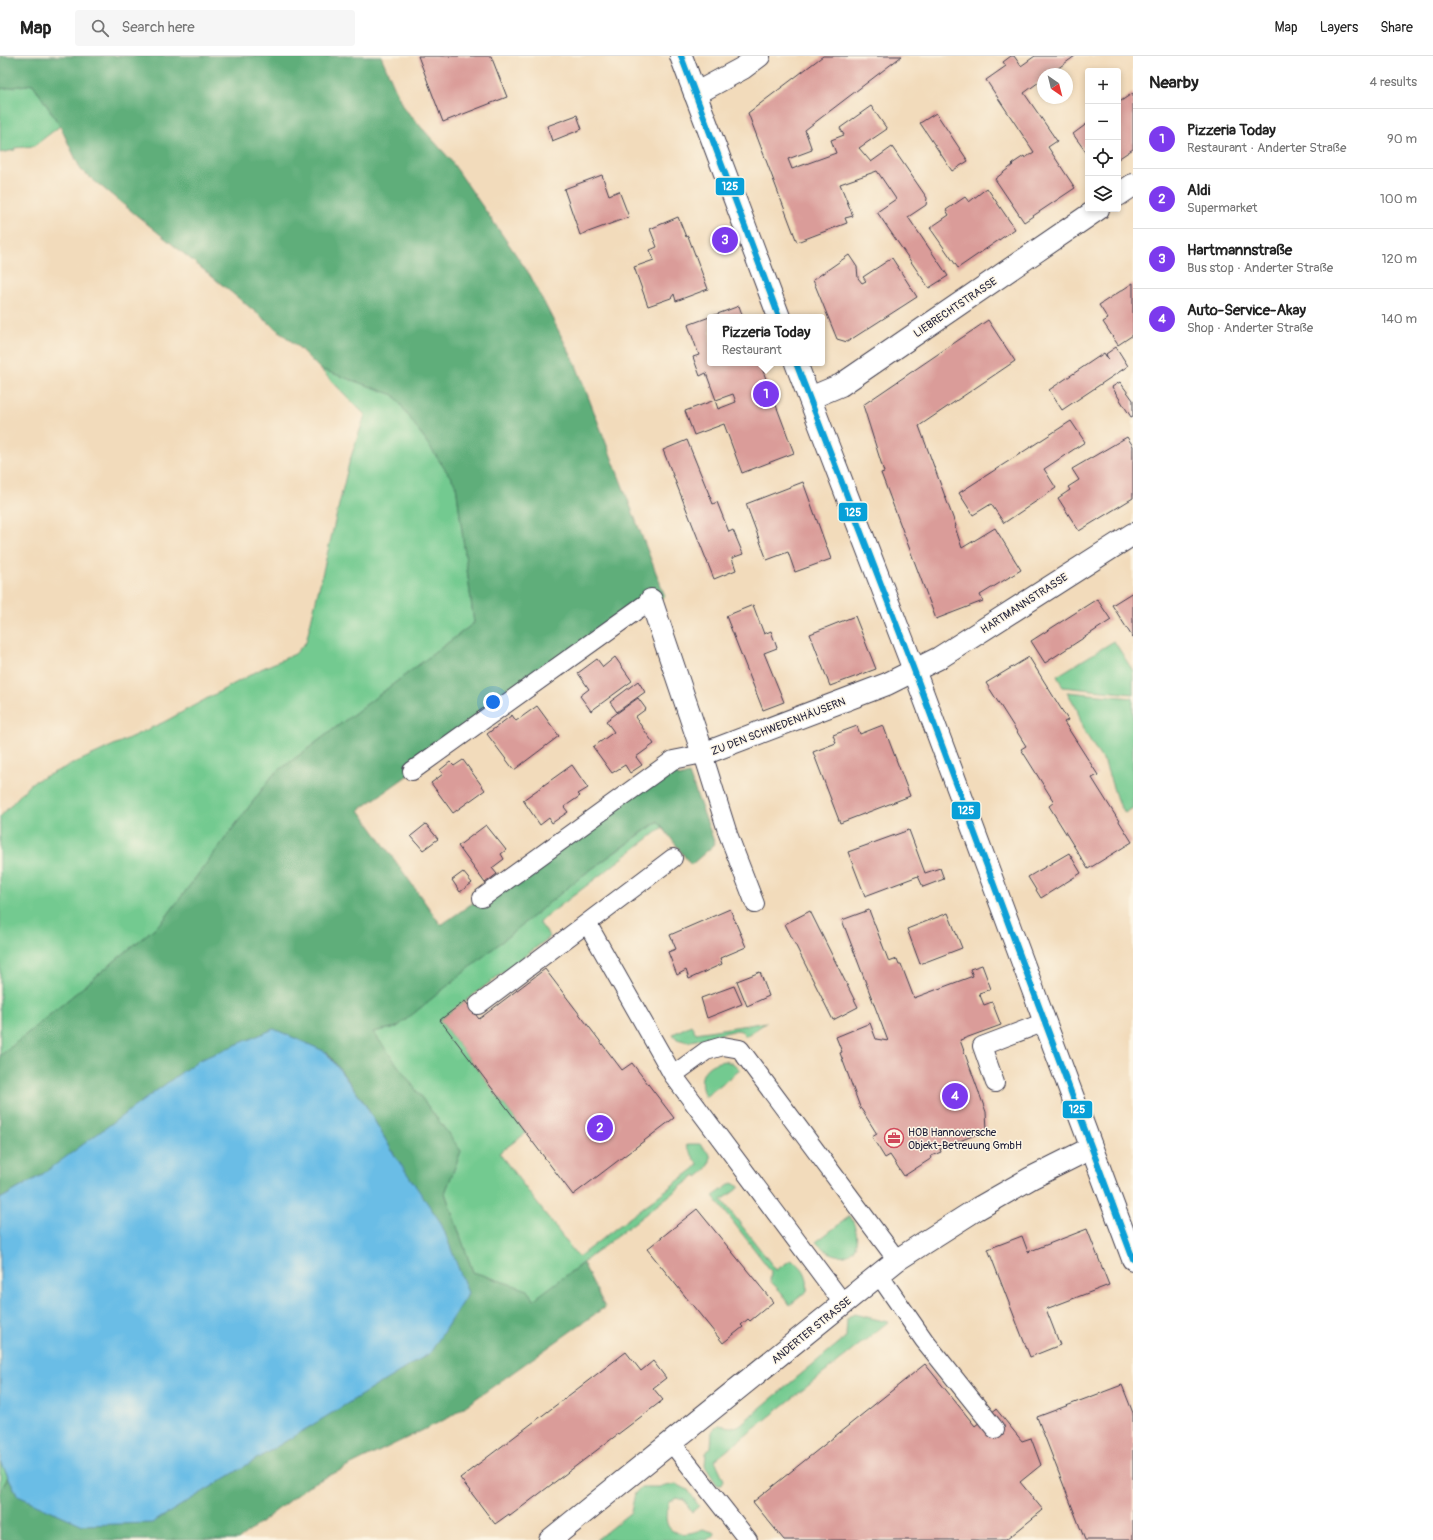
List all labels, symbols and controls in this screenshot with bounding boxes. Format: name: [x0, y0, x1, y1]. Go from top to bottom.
search box: [75, 10, 355, 46]
text: Map: [20, 16, 51, 40]
icon: search: [89, 17, 111, 39]
text: Search here: [121, 18, 195, 37]
text: Map: [1275, 19, 1298, 36]
text: Layers: [1320, 19, 1358, 36]
text: Share: [1380, 19, 1413, 36]
north arrow: [1037, 68, 1073, 104]
map controls: [1085, 68, 1121, 212]
button: +: [1085, 68, 1121, 104]
text: Nearby: [1149, 72, 1198, 93]
text: 4 results: [1370, 74, 1417, 90]
button: −: [1085, 104, 1121, 140]
text: Pizzeria Today: [1187, 121, 1276, 140]
text: 1: [1159, 131, 1165, 147]
text: 90 m: [1387, 131, 1417, 147]
button: locate: [1085, 140, 1121, 176]
text: Restaurant · Anderter Straße: [1187, 140, 1346, 156]
button: layers: [1085, 176, 1121, 212]
line badge: 125: [715, 177, 745, 196]
text: 125: [722, 180, 738, 193]
text: Aldi: [1187, 181, 1210, 200]
text: 2: [1158, 191, 1166, 207]
text: 100 m: [1380, 191, 1417, 207]
text: Supermarket: [1187, 200, 1258, 216]
pin: 3: [712, 225, 738, 255]
text: Hartmannstraße: [1187, 241, 1292, 260]
text: 3: [1158, 251, 1166, 267]
text: 120 m: [1381, 251, 1417, 267]
text: Bus stop · Anderter Straße: [1187, 260, 1333, 276]
street label: LIEBRECHTSTRASSE: [911, 275, 1000, 340]
text: Auto-Service-Akay: [1187, 301, 1306, 320]
text: 4: [1158, 311, 1166, 327]
text: 140 m: [1381, 311, 1417, 327]
popup: [707, 314, 825, 366]
text: Shop · Anderter Straße: [1187, 320, 1313, 336]
text: Pizzeria Today: [722, 323, 810, 342]
text: Restaurant: [722, 342, 782, 358]
pin: 1: [753, 379, 779, 409]
line badge: 125: [838, 502, 868, 522]
text: 125: [845, 506, 861, 519]
street label: HARTMANNSTRASSE: [978, 570, 1070, 636]
your location: [483, 692, 503, 712]
street label: ZU DEN SCHWEDENHÄUSERN: [709, 695, 847, 758]
line badge: 125: [951, 801, 981, 820]
text: 125: [958, 804, 974, 817]
pin: 4: [942, 1081, 968, 1111]
line badge: 125: [1062, 1100, 1093, 1119]
text: 125: [1069, 1103, 1085, 1116]
pin: 2: [587, 1113, 613, 1143]
place label: HOB Hannoversche Objekt-Betreuung GmbH: [908, 1126, 1022, 1152]
office icon: HOB Hannoversche Objekt-Betreuung GmbH: [883, 1127, 905, 1149]
street label: ANDERTER STRASSE: [769, 1294, 854, 1367]

